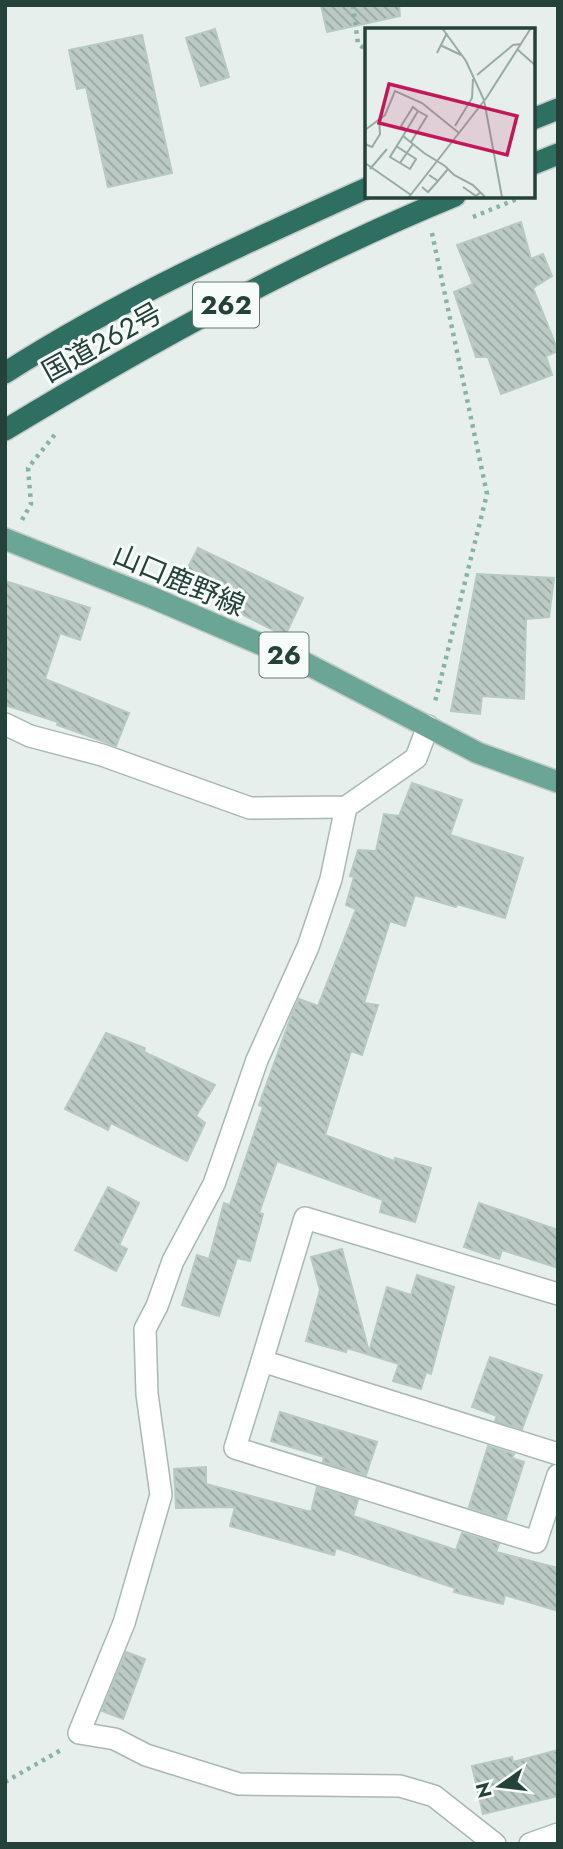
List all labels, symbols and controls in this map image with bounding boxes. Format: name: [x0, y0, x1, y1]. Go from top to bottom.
inset map: [365, 28, 535, 198]
road number: 262: [193, 282, 259, 328]
street label: 国道262号: [35, 293, 170, 392]
street label: 山口鹿野線: [106, 534, 251, 627]
road number: 26: [260, 632, 308, 678]
north arrow: [465, 1751, 535, 1821]
text: N: [469, 1779, 499, 1801]

